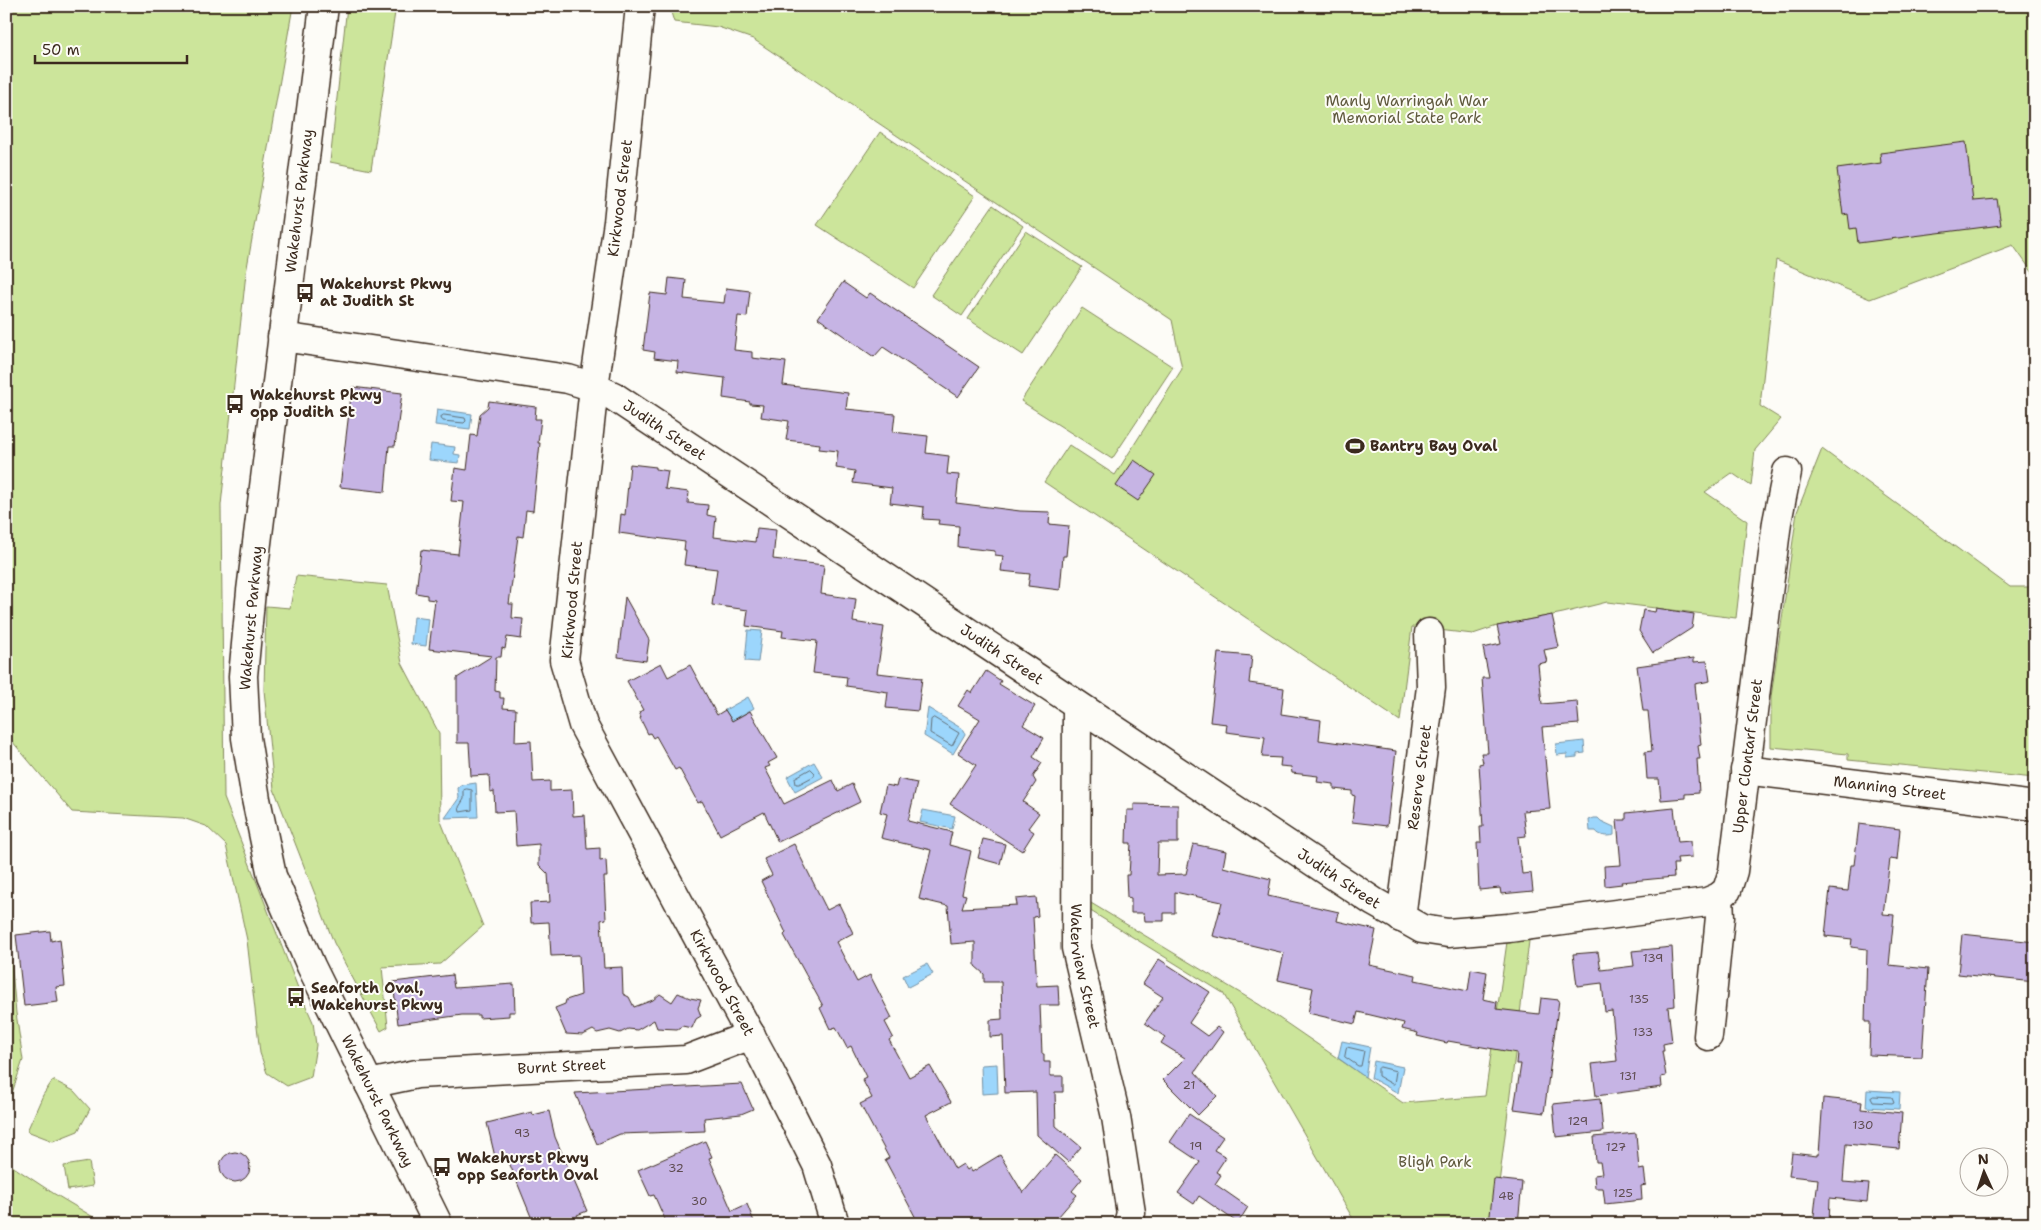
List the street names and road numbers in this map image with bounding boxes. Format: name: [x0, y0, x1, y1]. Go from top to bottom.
street label: Wakehurst Parkway: [280, 128, 318, 274]
street label: Kirkwood Street: [603, 138, 637, 258]
street label: Judith Street: [619, 395, 710, 465]
street label: Kirkwood Street: [557, 540, 587, 660]
street label: Wakehurst Parkway: [235, 545, 267, 691]
street label: Judith Street: [956, 620, 1047, 689]
street label: Upper Clontarf Street: [1728, 678, 1767, 835]
street label: Reserve Street: [1403, 723, 1436, 831]
street label: Manning Street: [1832, 771, 1947, 805]
street label: Judith Street: [1293, 844, 1384, 914]
street label: Waterview Street: [1066, 904, 1105, 1031]
street label: Kirkwood Street: [685, 926, 759, 1039]
street label: Wakehurst Parkway: [336, 1031, 418, 1171]
street label: Burnt Street: [517, 1054, 607, 1079]

